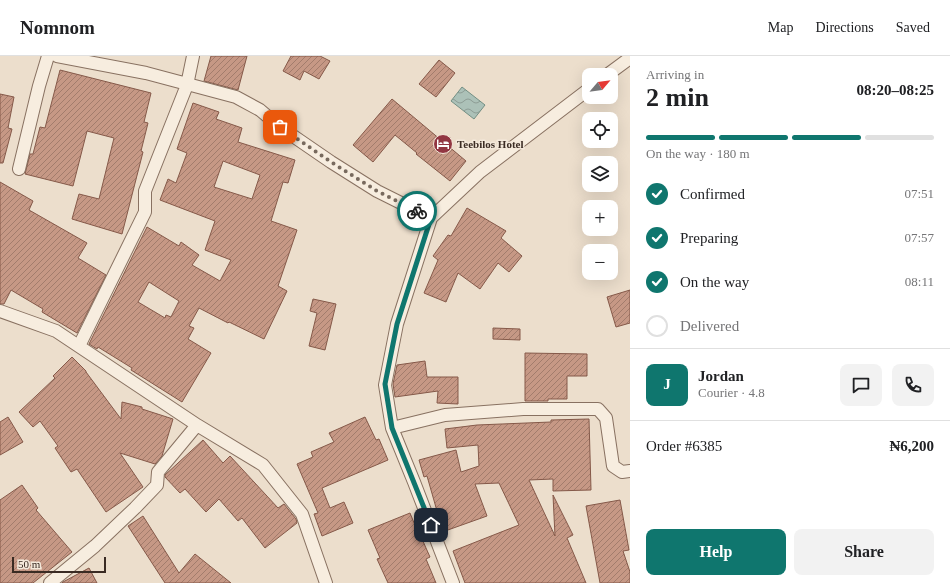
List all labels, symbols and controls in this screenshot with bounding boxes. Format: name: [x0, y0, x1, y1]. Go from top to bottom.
text: Nomnom: [20, 17, 95, 38]
text: Map: [768, 20, 793, 35]
text: Directions: [815, 20, 874, 35]
text: Saved: [896, 20, 930, 35]
text: Arriving in: [646, 67, 704, 82]
north arrow: [582, 68, 618, 104]
map controls: [582, 68, 618, 280]
text: 08:20–08:25: [857, 82, 934, 98]
text: 2 min: [646, 83, 709, 112]
pin: [263, 110, 297, 144]
button: locate: [582, 112, 618, 148]
icon: bag: [269, 116, 291, 138]
hotel icon: Teebilos Hotel: [432, 133, 454, 155]
place label: Teebilos Hotel: [457, 138, 524, 150]
text: On the way · 180 m: [646, 146, 750, 161]
button: layers: [582, 156, 618, 192]
icon: check: [646, 183, 668, 205]
text: Confirmed: [680, 186, 745, 202]
text: 07:51: [904, 186, 934, 201]
courier: [397, 191, 437, 231]
icon: bike: [406, 200, 428, 222]
button: +: [582, 200, 618, 236]
icon: check: [646, 227, 668, 249]
text: Preparing: [680, 230, 738, 246]
text: 07:57: [904, 230, 934, 245]
button: −: [582, 244, 618, 280]
icon: check: [646, 271, 668, 293]
text: On the way: [680, 274, 749, 290]
text: 08:11: [905, 274, 934, 289]
text: Delivered: [680, 318, 739, 334]
button: chat: [840, 364, 882, 406]
button: phone: [892, 364, 934, 406]
text: Jordan: [698, 368, 744, 384]
text: J: [663, 376, 671, 392]
text: Courier · 4.8: [698, 385, 765, 400]
text: Order #6385: [646, 438, 722, 454]
text: ₦6,200: [889, 438, 934, 454]
pin: [414, 508, 448, 542]
icon: home: [420, 514, 442, 536]
button: Help: [646, 529, 786, 575]
button: Share: [794, 529, 934, 575]
scale bar: [12, 555, 106, 574]
text: 50 m: [18, 558, 40, 570]

